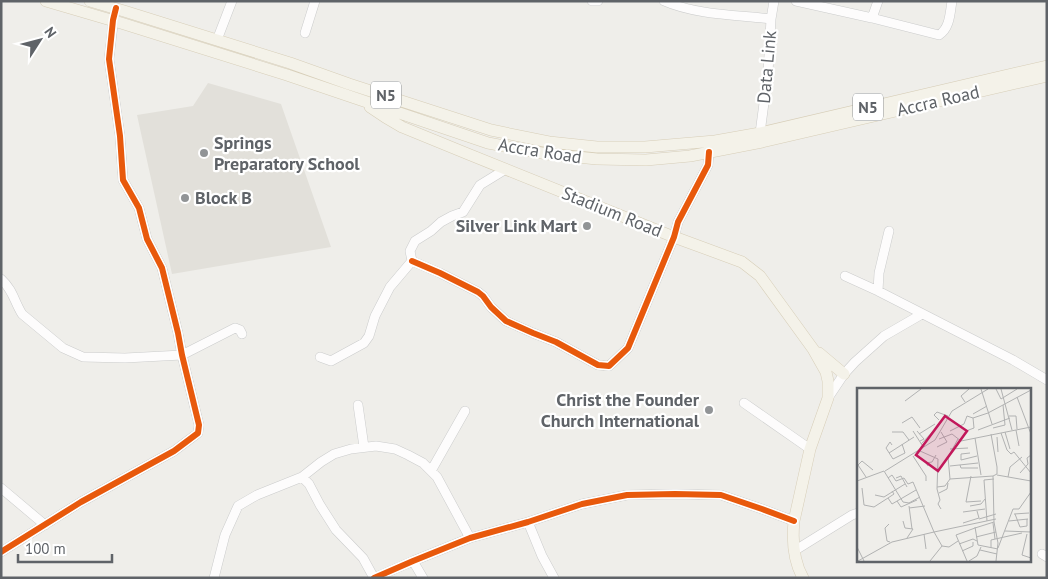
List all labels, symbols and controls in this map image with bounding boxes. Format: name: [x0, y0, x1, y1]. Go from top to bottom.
north arrow: [15, 15, 65, 65]
text: N: [41, 23, 61, 41]
street label: Data Link: [752, 29, 781, 104]
street label: Accra Road: [894, 80, 981, 121]
road number: N5: [371, 82, 401, 108]
road number: N5: [853, 94, 883, 120]
place label: Springs Preparatory School: [214, 131, 360, 175]
street label: Accra Road: [497, 133, 583, 168]
marker: Springs Preparatory School: [198, 147, 210, 159]
street label: Stadium Road: [559, 181, 666, 242]
place label: Block B: [195, 186, 252, 209]
marker: Block B: [179, 192, 191, 204]
place label: Silver Link Mart: [456, 214, 578, 237]
marker: Silver Link Mart: [581, 220, 593, 232]
place label: Christ the Founder Church International: [541, 388, 700, 432]
inset map: [857, 388, 1030, 562]
marker: Christ the Founder Church International: [703, 404, 715, 416]
scale bar: [18, 532, 111, 564]
text: 100 m: [25, 539, 66, 558]

